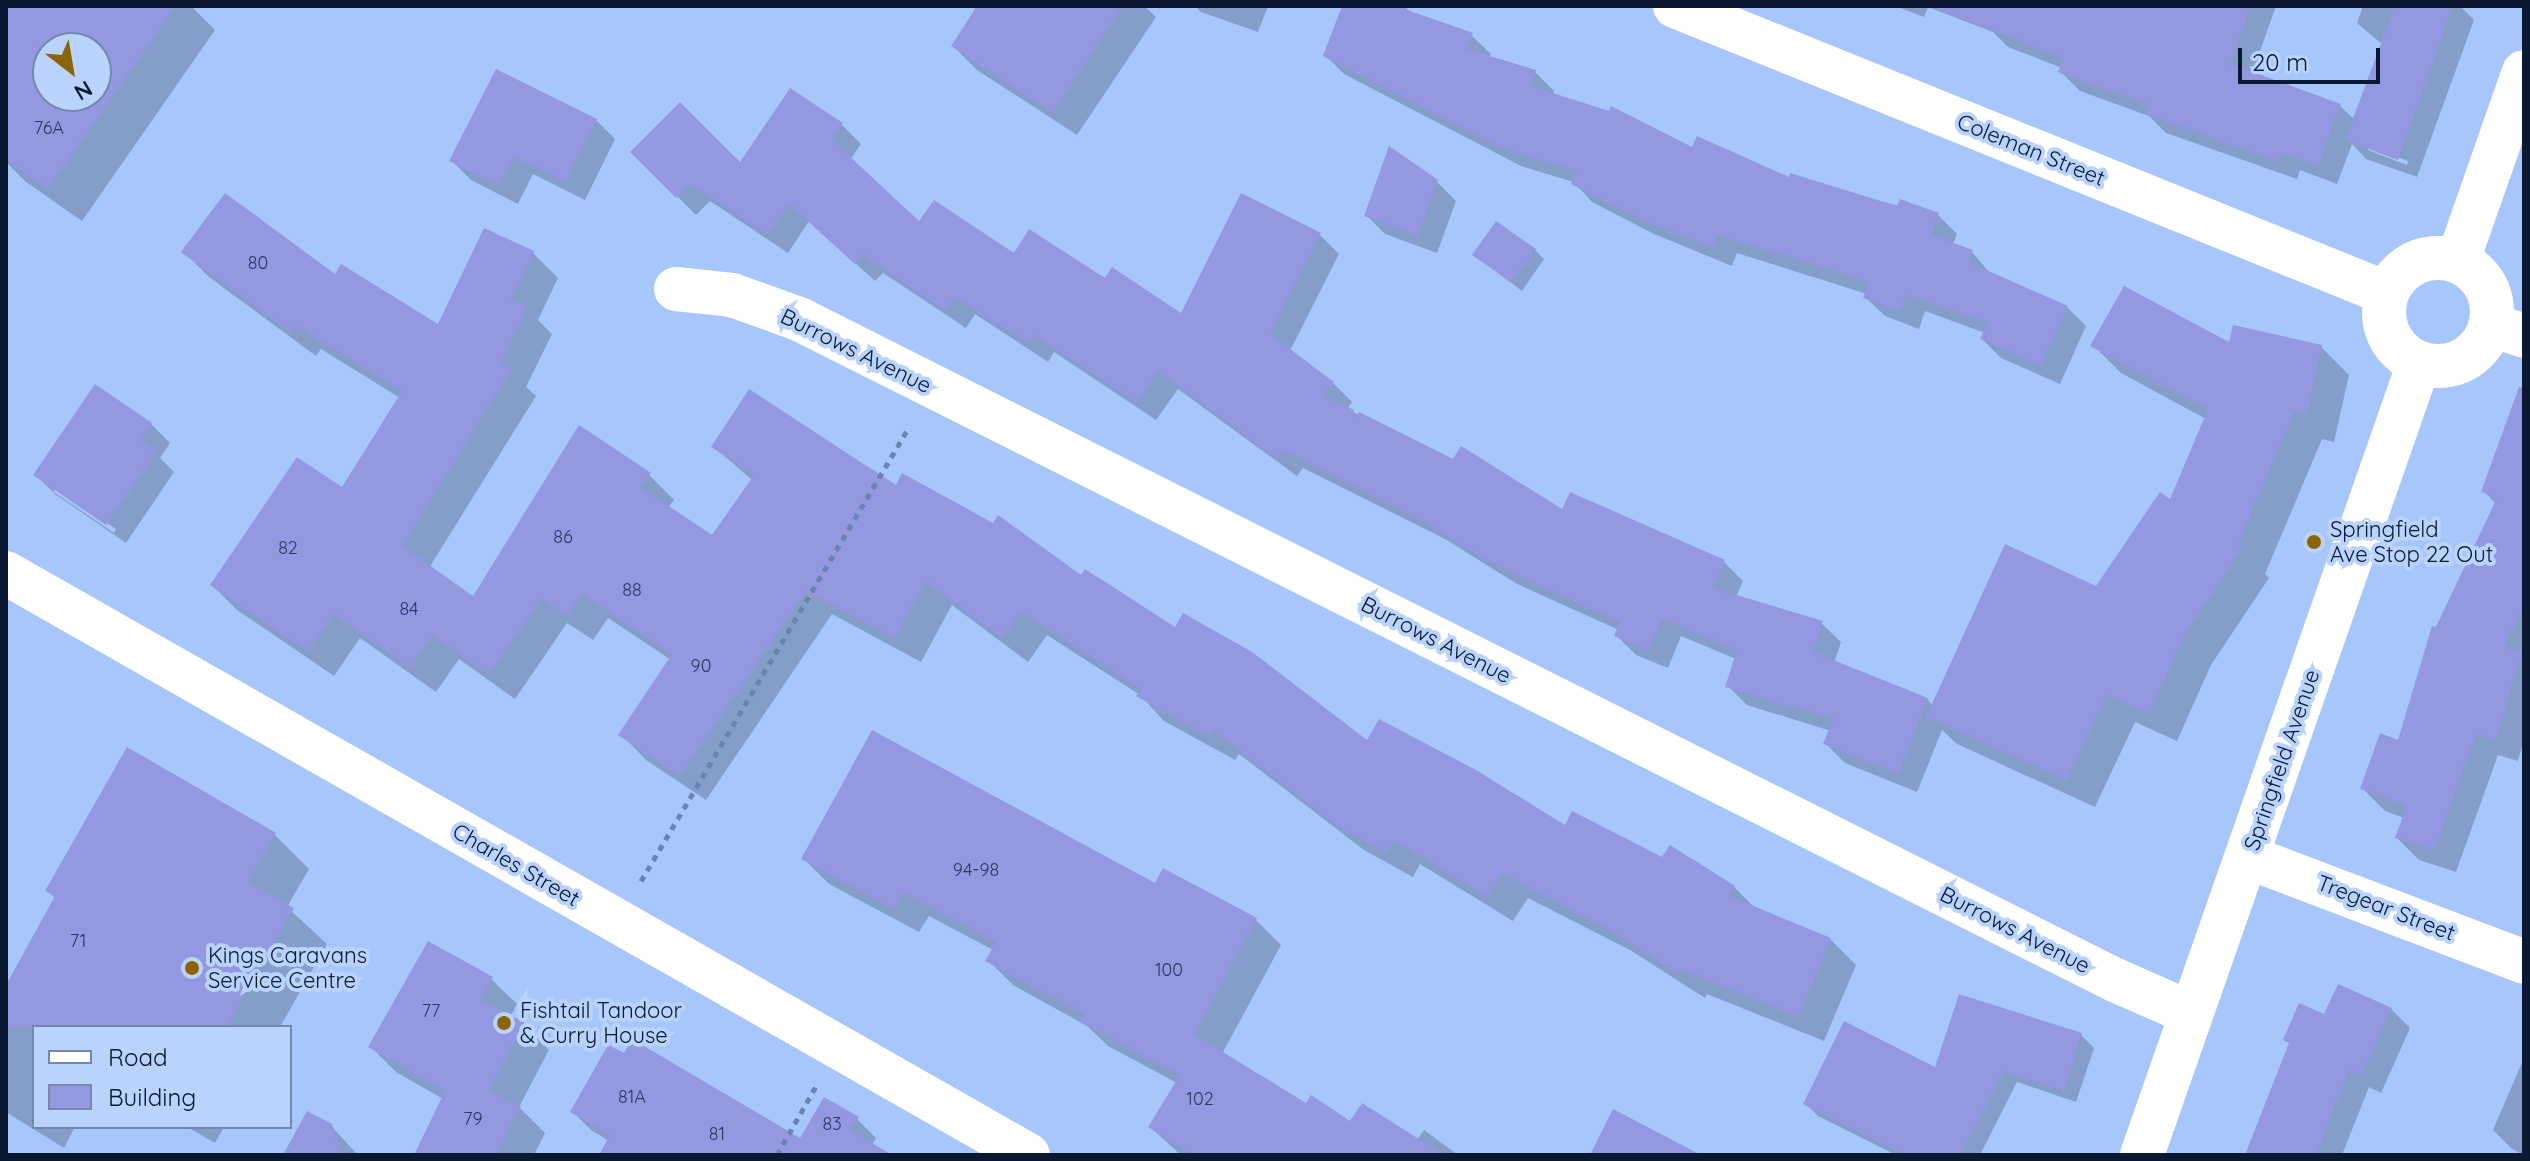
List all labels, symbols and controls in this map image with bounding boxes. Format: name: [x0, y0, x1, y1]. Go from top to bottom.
north arrow: [32, 32, 112, 112]
scale bar: [2242, 32, 2384, 82]
text: 20 m: [2252, 47, 2308, 77]
text: N: [69, 75, 97, 107]
street label: Coleman Street: [1953, 108, 2109, 192]
house number: 76A: [34, 117, 64, 139]
house number: 80: [248, 252, 268, 274]
street label: Burrows Avenue: [776, 303, 936, 399]
place label: Springfield Ave Stop 22 Out: [2330, 516, 2493, 568]
house number: 86: [553, 526, 573, 548]
marker: Springfield Ave Stop 22 Out: [2305, 533, 2323, 551]
house number: 82: [278, 537, 298, 559]
house number: 88: [622, 579, 642, 601]
street label: Burrows Avenue: [1357, 591, 1515, 689]
house number: 84: [399, 598, 419, 620]
house number: 90: [691, 655, 711, 677]
street label: Springfield Avenue: [2239, 666, 2325, 854]
street label: Charles Street: [448, 818, 584, 912]
house number: 94-98: [953, 859, 999, 881]
street label: Tregear Street: [2313, 870, 2459, 946]
street label: Burrows Avenue: [1936, 881, 2094, 979]
house number: 71: [70, 930, 86, 952]
place label: Kings Caravans Service Centre: [208, 942, 367, 994]
marker: Kings Caravans Service Centre: [183, 959, 201, 977]
house number: 100: [1155, 959, 1183, 981]
place label: Fishtail Tandoor & Curry House: [520, 997, 682, 1048]
house number: 77: [422, 1000, 440, 1022]
marker: Fishtail Tandoor & Curry House: [495, 1014, 513, 1032]
legend: [32, 1025, 292, 1129]
text: Road: [108, 1042, 168, 1072]
text: Building: [108, 1082, 196, 1112]
house number: 81A: [618, 1086, 646, 1108]
house number: 102: [1186, 1088, 1214, 1110]
house number: 79: [463, 1108, 483, 1130]
house number: 83: [822, 1113, 842, 1135]
house number: 81: [709, 1123, 725, 1145]

